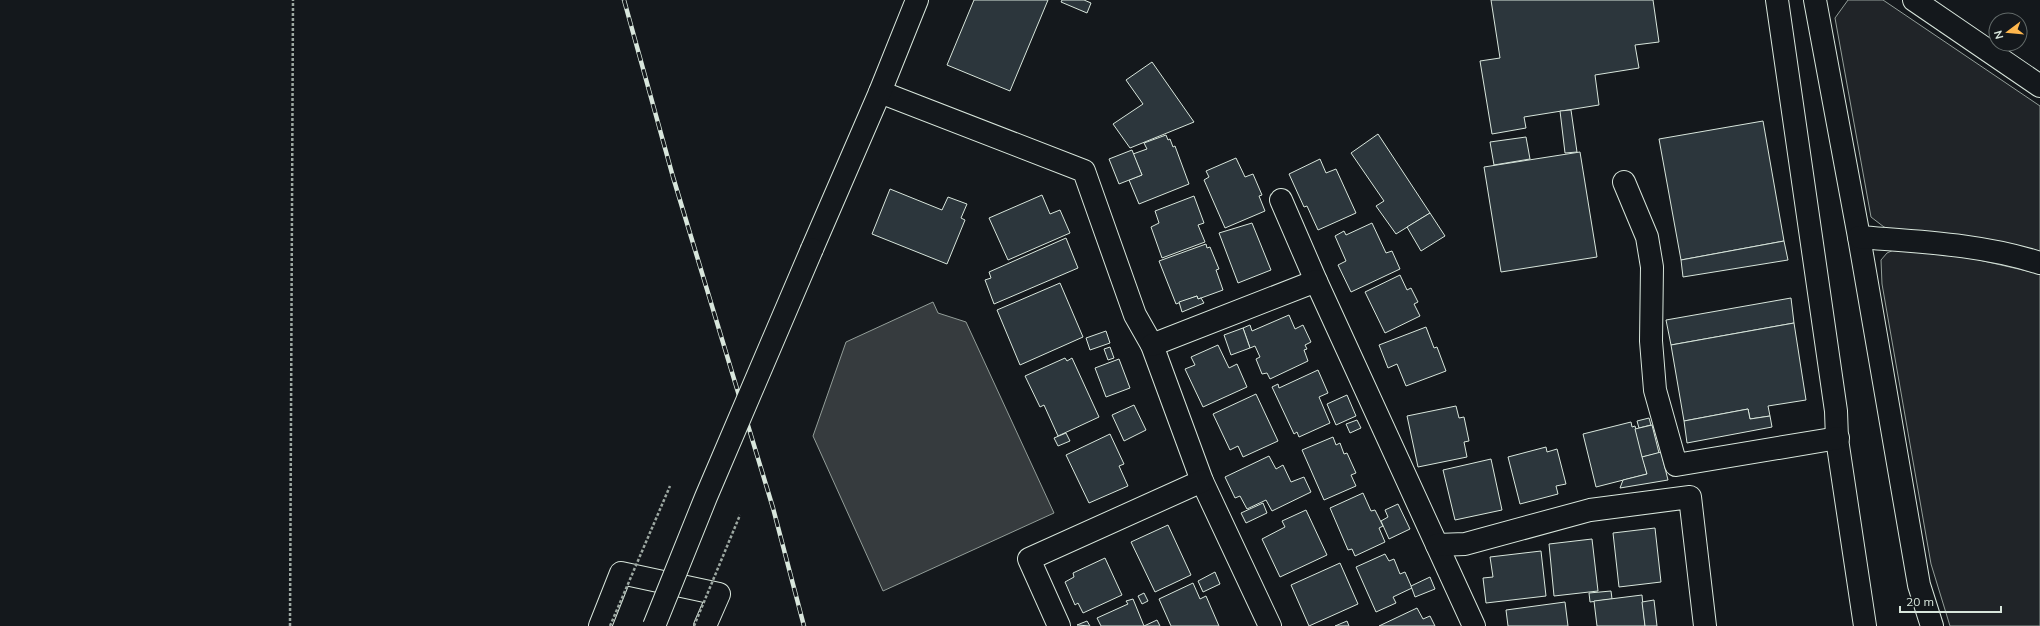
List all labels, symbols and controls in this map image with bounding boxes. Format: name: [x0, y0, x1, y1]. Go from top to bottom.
north arrow: [1988, 12, 2028, 52]
text: N: [1991, 29, 2006, 41]
scale bar: [1900, 588, 2001, 614]
text: 20 m: [1906, 594, 1934, 609]

